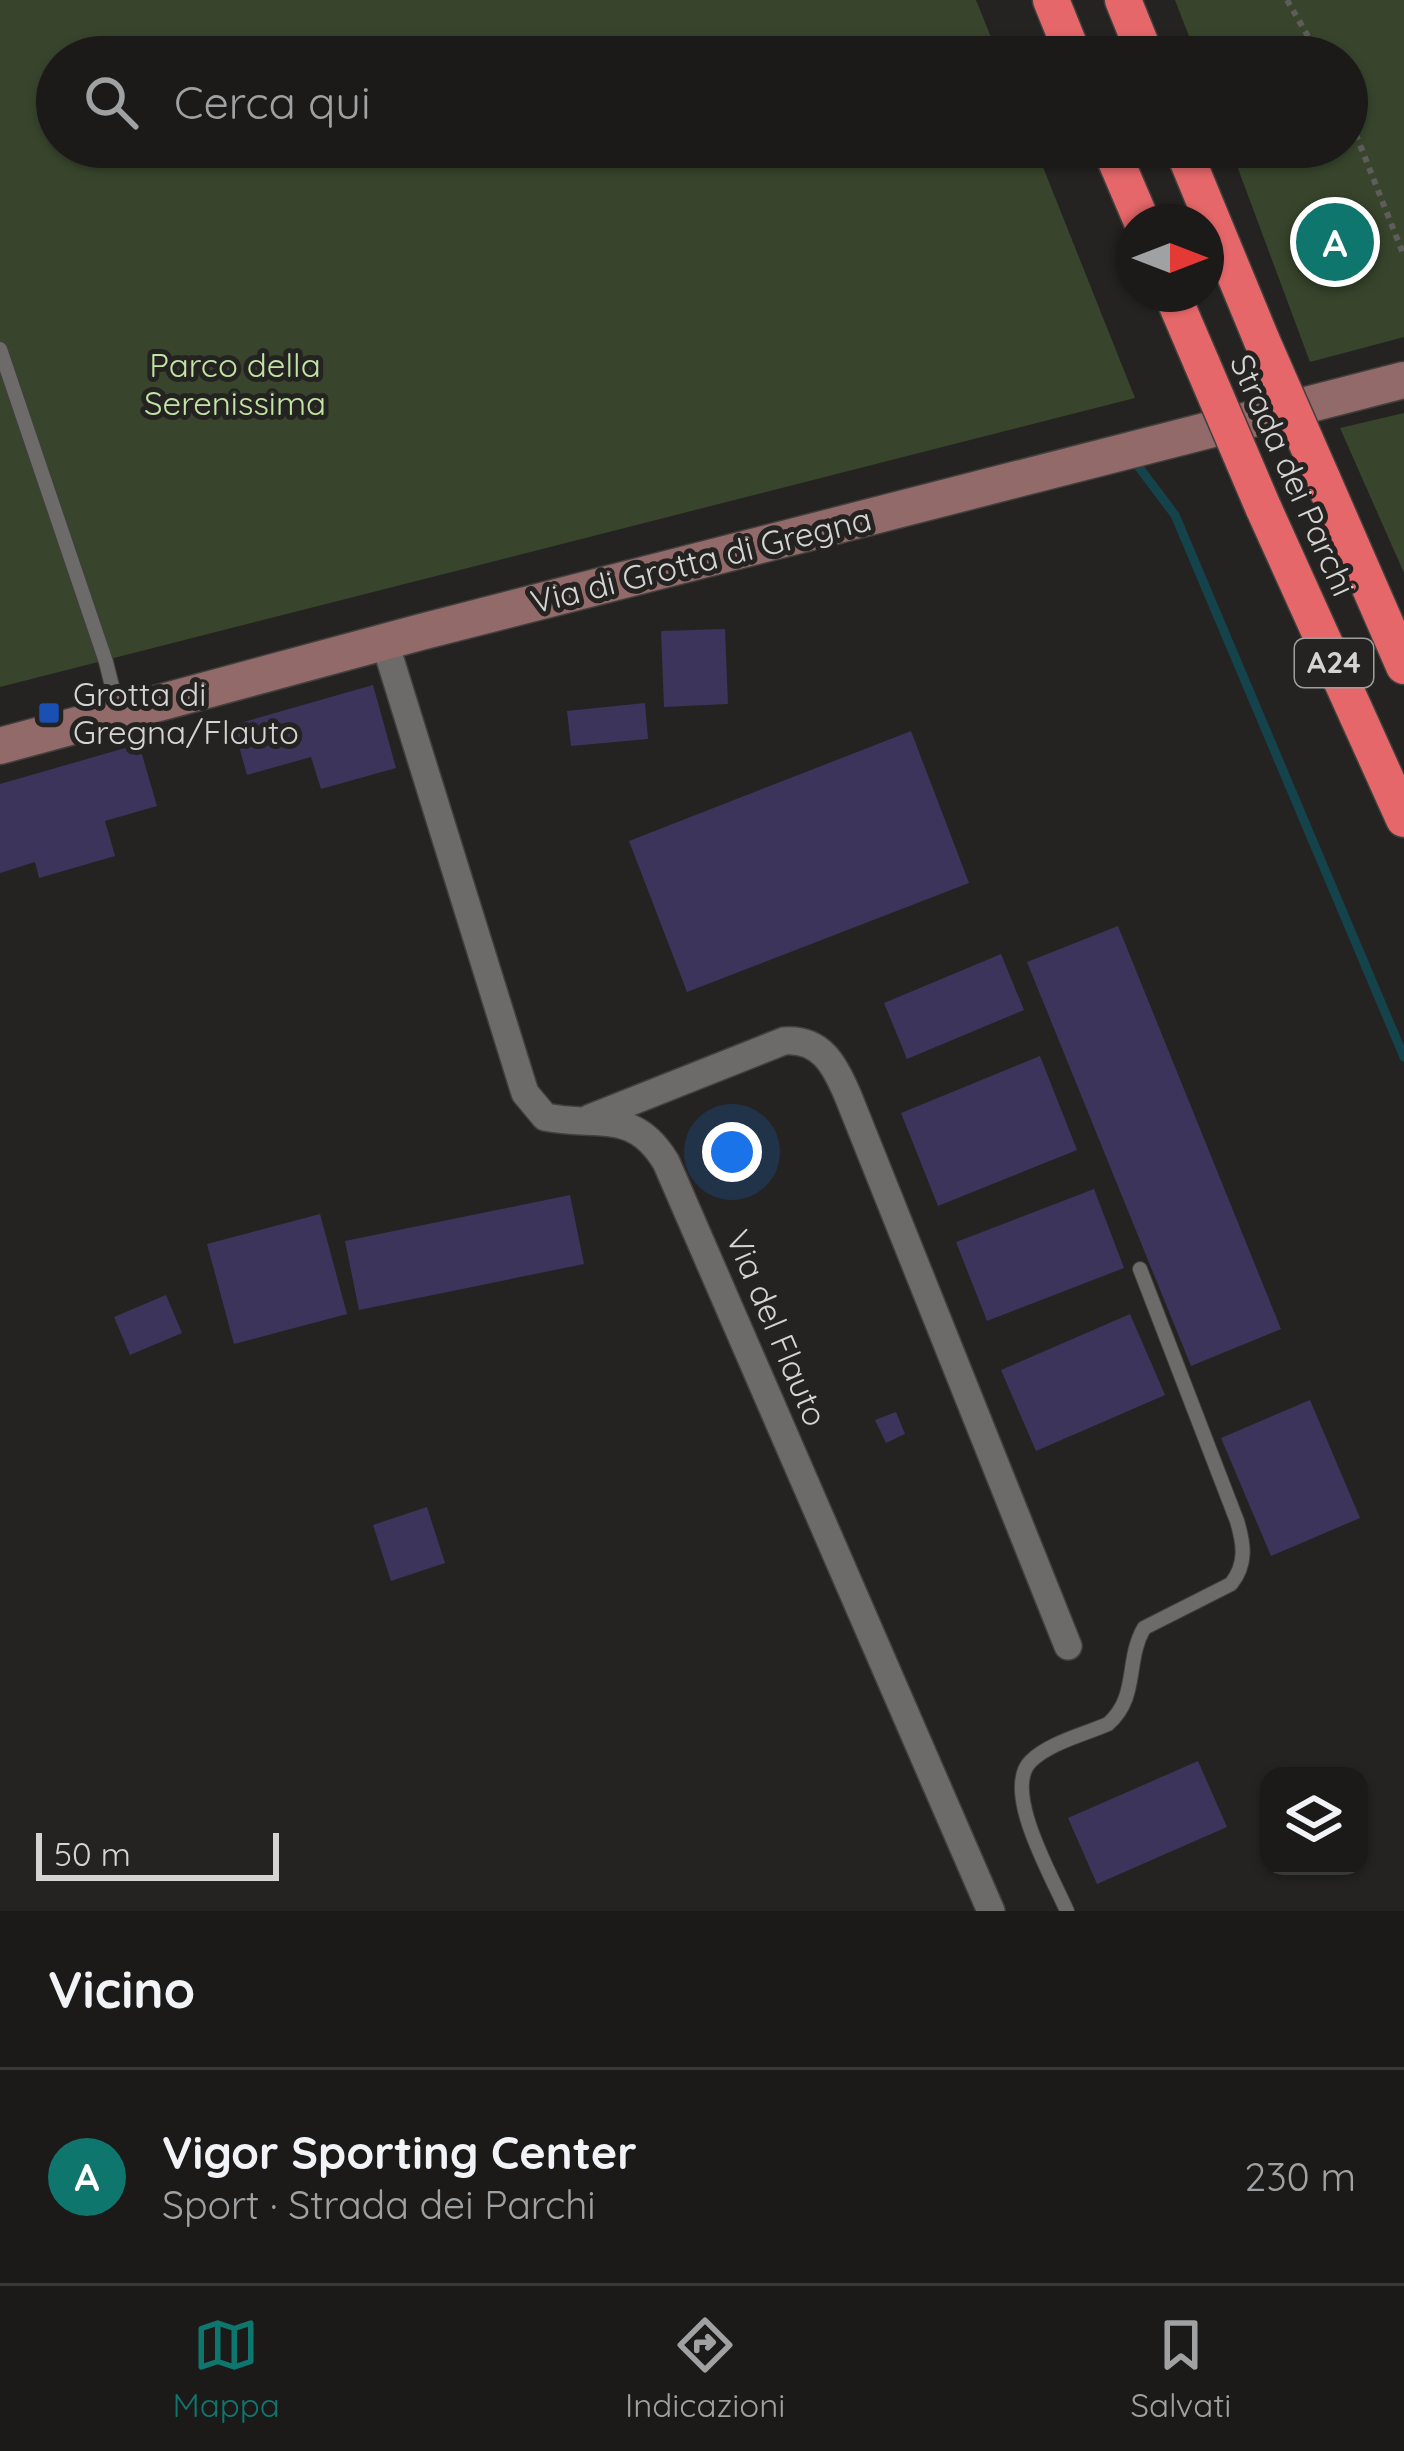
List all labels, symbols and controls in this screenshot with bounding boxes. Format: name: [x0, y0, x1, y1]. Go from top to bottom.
search box: [36, 36, 1368, 168]
icon: search: [78, 69, 144, 135]
text: Cerca qui: [174, 74, 371, 130]
pin: A: [1296, 197, 1374, 287]
north arrow: [1116, 204, 1224, 312]
park label: Parco della Serenissima: [144, 344, 326, 423]
street label: Strada dei Parchi: [1222, 348, 1365, 602]
street label: Via di Grotta di Gregna: [526, 497, 875, 622]
road number: A24: [1295, 639, 1373, 687]
place label: Grotta di Gregna/Flauto: [73, 673, 299, 752]
marker: Grotta di Gregna/Flauto: [36, 700, 62, 726]
your location: [702, 1122, 762, 1182]
street label: Via del Flauto: [718, 1224, 837, 1432]
map controls: [1260, 1767, 1368, 1875]
button: layers: [1260, 1767, 1368, 1875]
scale bar: [36, 1827, 279, 1880]
text: 50 m: [54, 1833, 131, 1874]
text: Vicino: [48, 1957, 195, 2021]
text: Vigor Sporting Center: [162, 2124, 637, 2180]
text: A: [75, 2152, 99, 2201]
text: 230 m: [1245, 2152, 1356, 2201]
text: Sport · Strada dei Parchi: [162, 2180, 596, 2229]
tab: Mappa: [173, 2312, 280, 2425]
tab: Indicazioni: [625, 2312, 785, 2425]
tab: Salvati: [1130, 2312, 1231, 2425]

